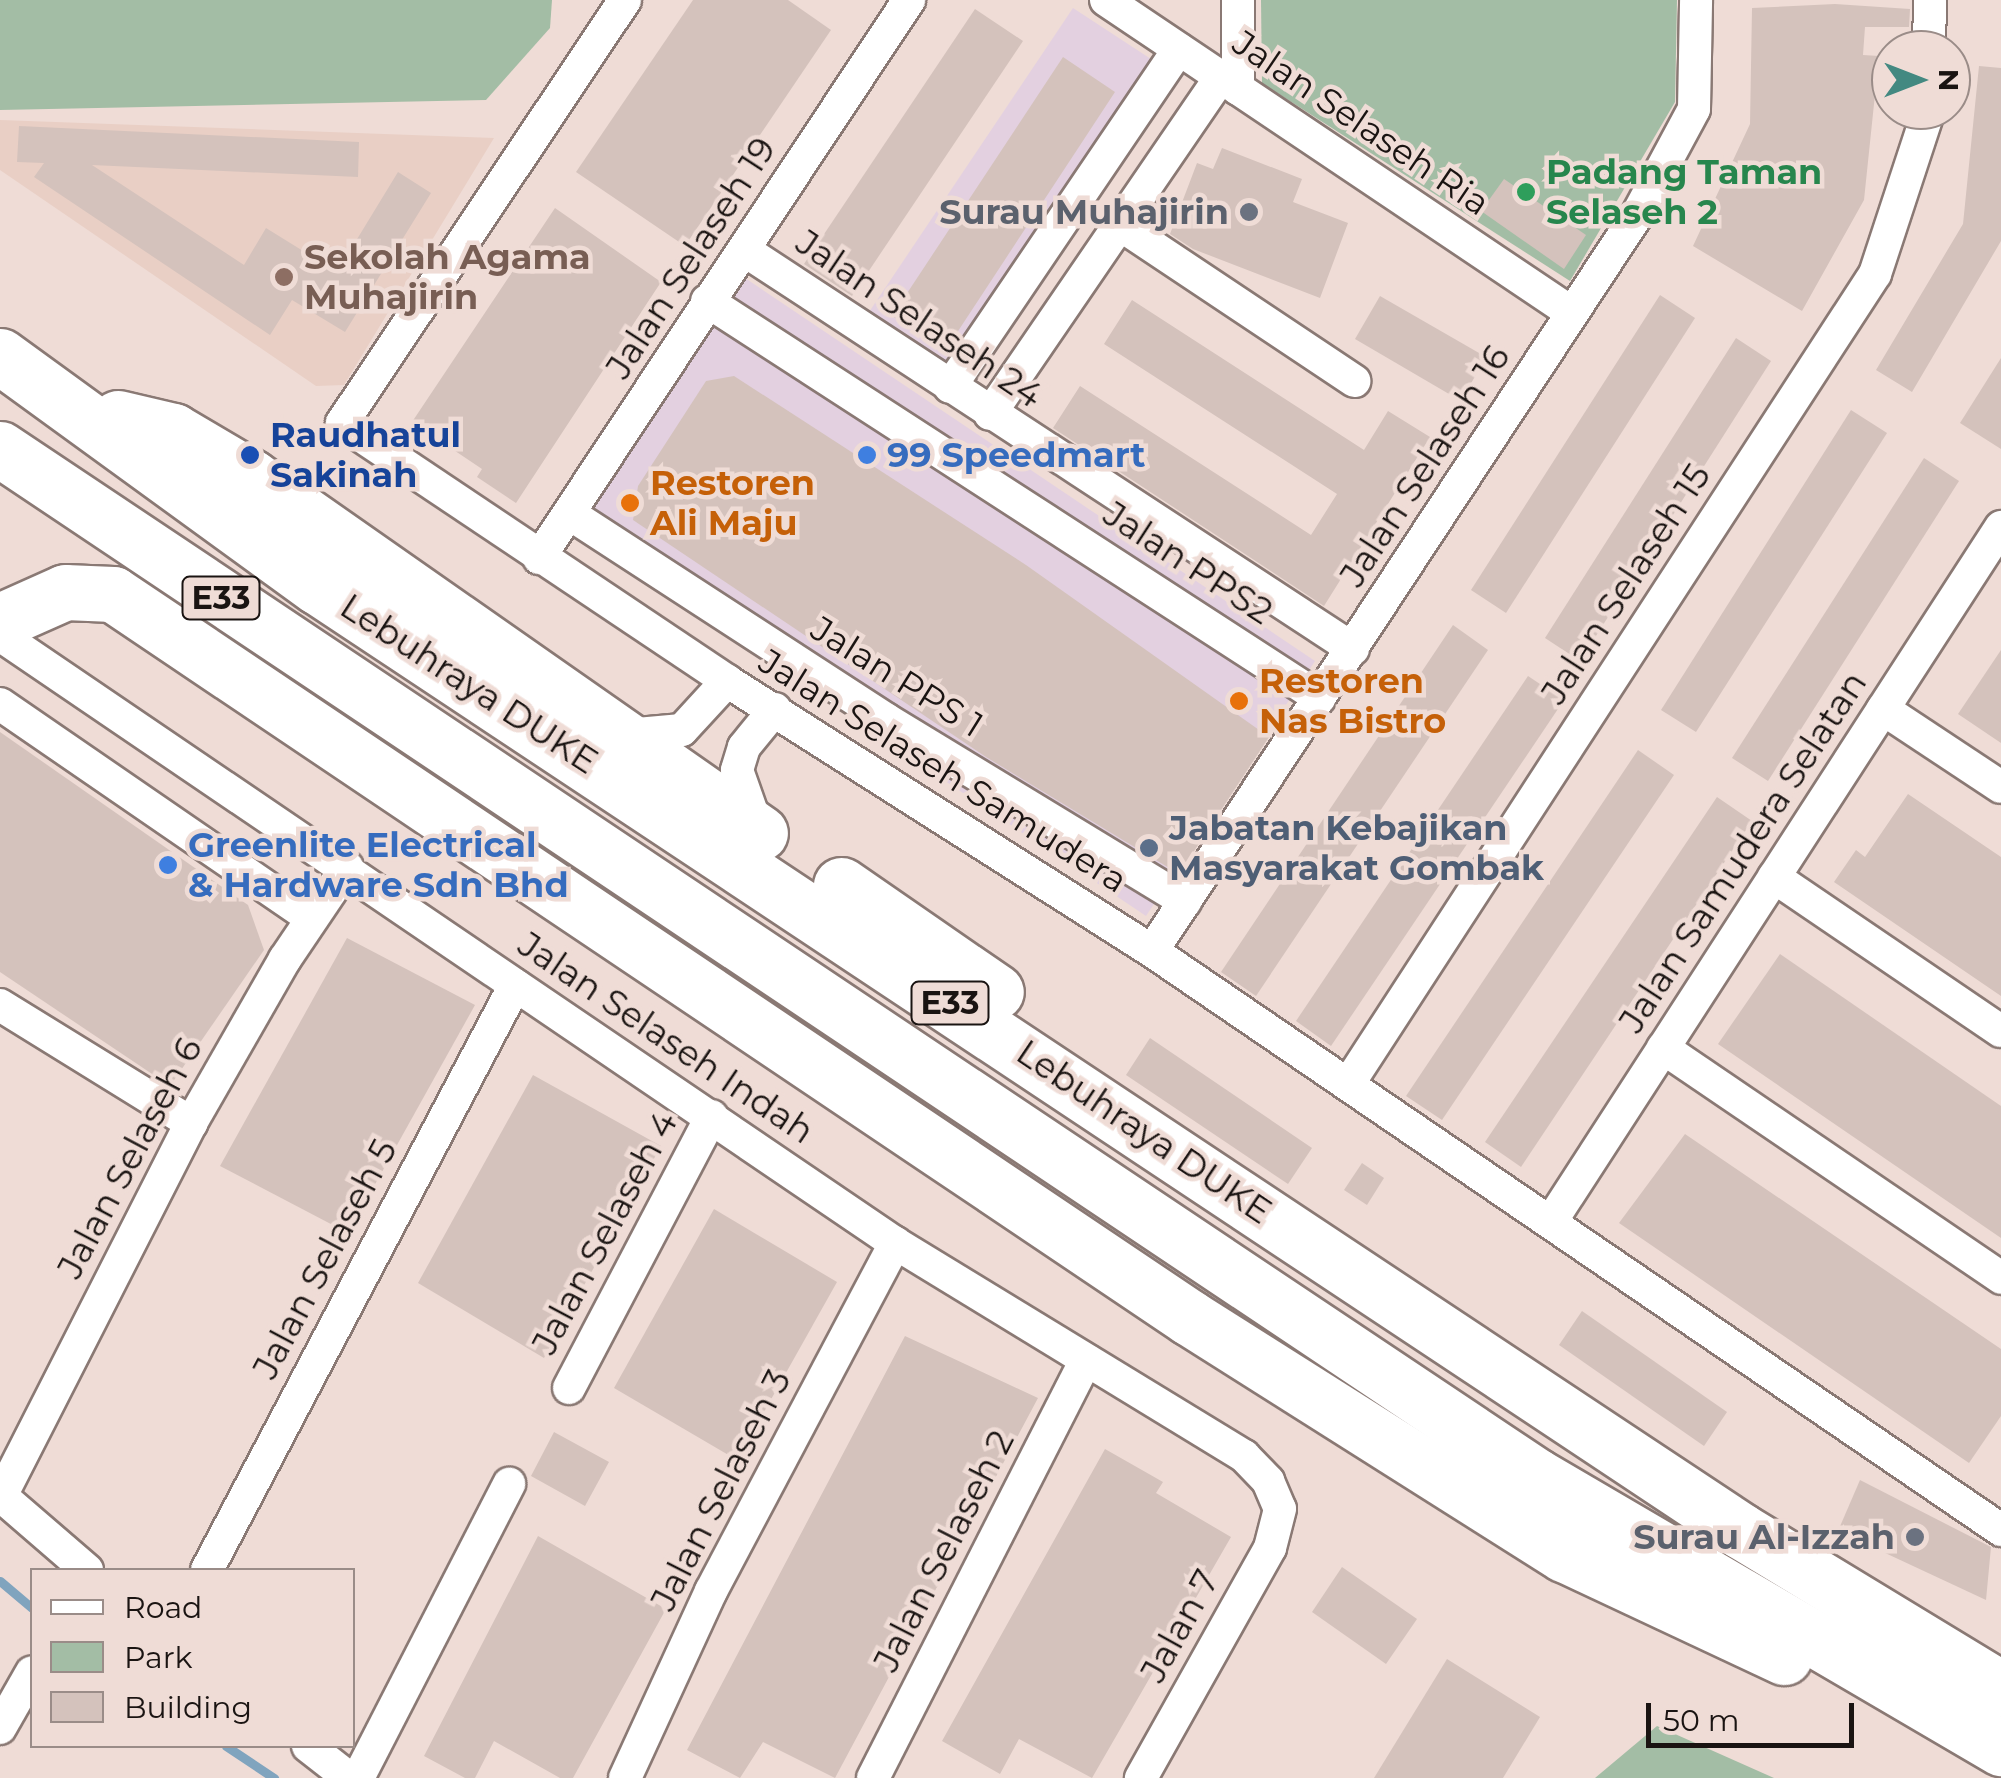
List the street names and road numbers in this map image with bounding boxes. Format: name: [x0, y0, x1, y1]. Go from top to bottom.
street label: Jalan Selaseh Ria: [1225, 22, 1497, 224]
street label: Jalan Selaseh 19: [597, 130, 785, 386]
street label: Jalan Selaseh 24: [788, 221, 1050, 417]
street label: Jalan Selaseh 16: [1331, 338, 1519, 594]
street label: Jalan Selaseh 15: [1533, 456, 1719, 712]
street label: Jalan PPS2: [1096, 493, 1280, 633]
road number: E33: [181, 571, 261, 625]
street label: Lebuhraya DUKE: [333, 585, 605, 783]
street label: Jalan PPS 1: [803, 608, 991, 746]
street label: Jalan Selaseh Samudera: [751, 640, 1135, 902]
street label: Jalan Samudera Selatan: [1611, 664, 1875, 1040]
street label: Jalan Selaseh Indah: [510, 924, 822, 1152]
road number: E33: [910, 976, 990, 1030]
street label: Jalan Selaseh 6: [49, 1031, 211, 1285]
street label: Lebuhraya DUKE: [1009, 1031, 1279, 1233]
street label: Jalan Selaseh 4: [524, 1105, 686, 1361]
street label: Jalan Selaseh 5: [244, 1132, 406, 1386]
street label: Jalan Selaseh 3: [642, 1363, 800, 1617]
street label: Jalan Selaseh 2: [865, 1424, 1023, 1678]
street label: Jalan 7: [1132, 1563, 1228, 1689]

